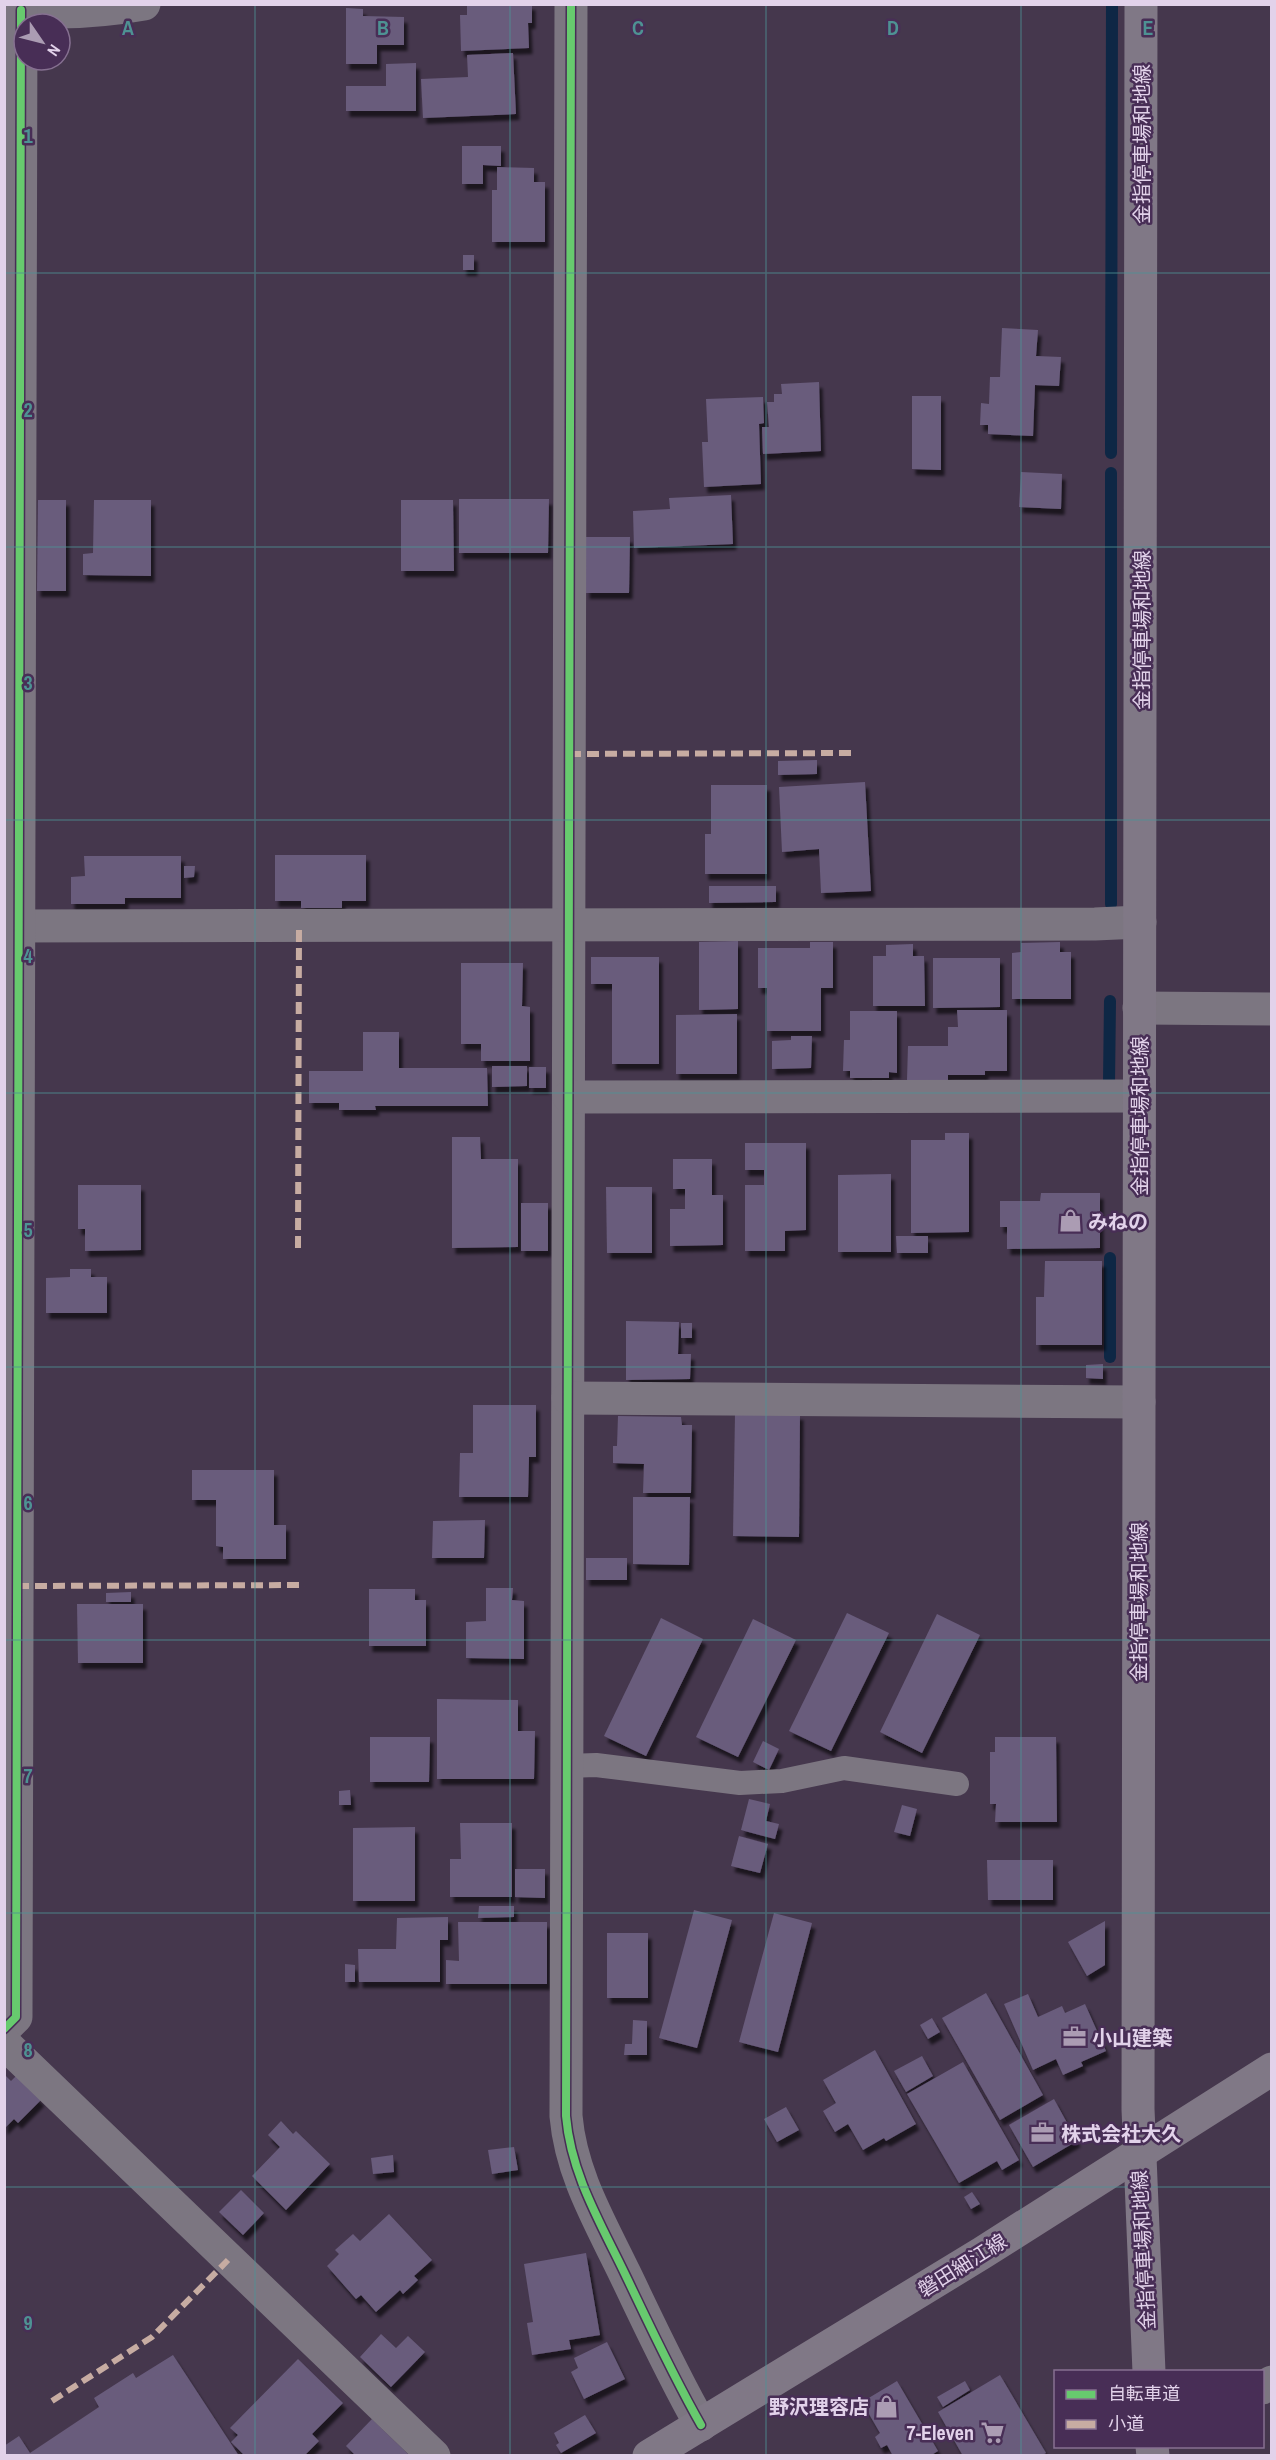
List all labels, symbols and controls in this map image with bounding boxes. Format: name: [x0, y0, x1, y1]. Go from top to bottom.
north arrow: [12, 12, 72, 72]
text: A: [122, 14, 134, 41]
text: B: [377, 14, 389, 41]
text: C: [632, 14, 644, 41]
text: D: [887, 14, 899, 41]
text: E: [1143, 14, 1154, 41]
text: N: [43, 40, 66, 61]
street label: 金指停車場和地線: [1128, 64, 1155, 224]
text: 1: [23, 122, 33, 149]
text: 2: [23, 396, 33, 423]
street label: 金指停車場和地線: [1128, 550, 1155, 710]
text: 3: [23, 669, 33, 696]
text: 4: [23, 942, 33, 969]
street label: 金指停車場和地線: [1126, 1036, 1153, 1196]
shop icon: みねの: [1057, 1208, 1083, 1234]
place label: みねの: [1088, 1208, 1148, 1235]
text: 5: [23, 1216, 33, 1243]
text: 6: [23, 1489, 33, 1516]
street label: 金指停車場和地線: [1125, 1522, 1152, 1682]
text: 7: [23, 1762, 33, 1789]
office icon: 小山建築: [1061, 2024, 1087, 2050]
place label: 小山建築: [1092, 2024, 1172, 2051]
text: 8: [23, 2036, 33, 2063]
office icon: 株式会社大久: [1030, 2120, 1056, 2146]
place label: 株式会社大久: [1061, 2120, 1181, 2147]
street label: 金指停車場和地線: [1125, 2169, 1161, 2331]
street label: 磐田細江線: [912, 2227, 1012, 2303]
text: 9: [23, 2309, 33, 2336]
legend: [1054, 2370, 1264, 2448]
text: 自転車道: [1108, 2381, 1180, 2406]
place label: 野沢理容店: [769, 2393, 869, 2420]
shop icon: 野沢理容店: [874, 2393, 900, 2419]
text: 小道: [1108, 2411, 1144, 2436]
place label: 7-Eleven: [907, 2419, 974, 2446]
supermarket icon: 7-Eleven: [979, 2419, 1005, 2445]

